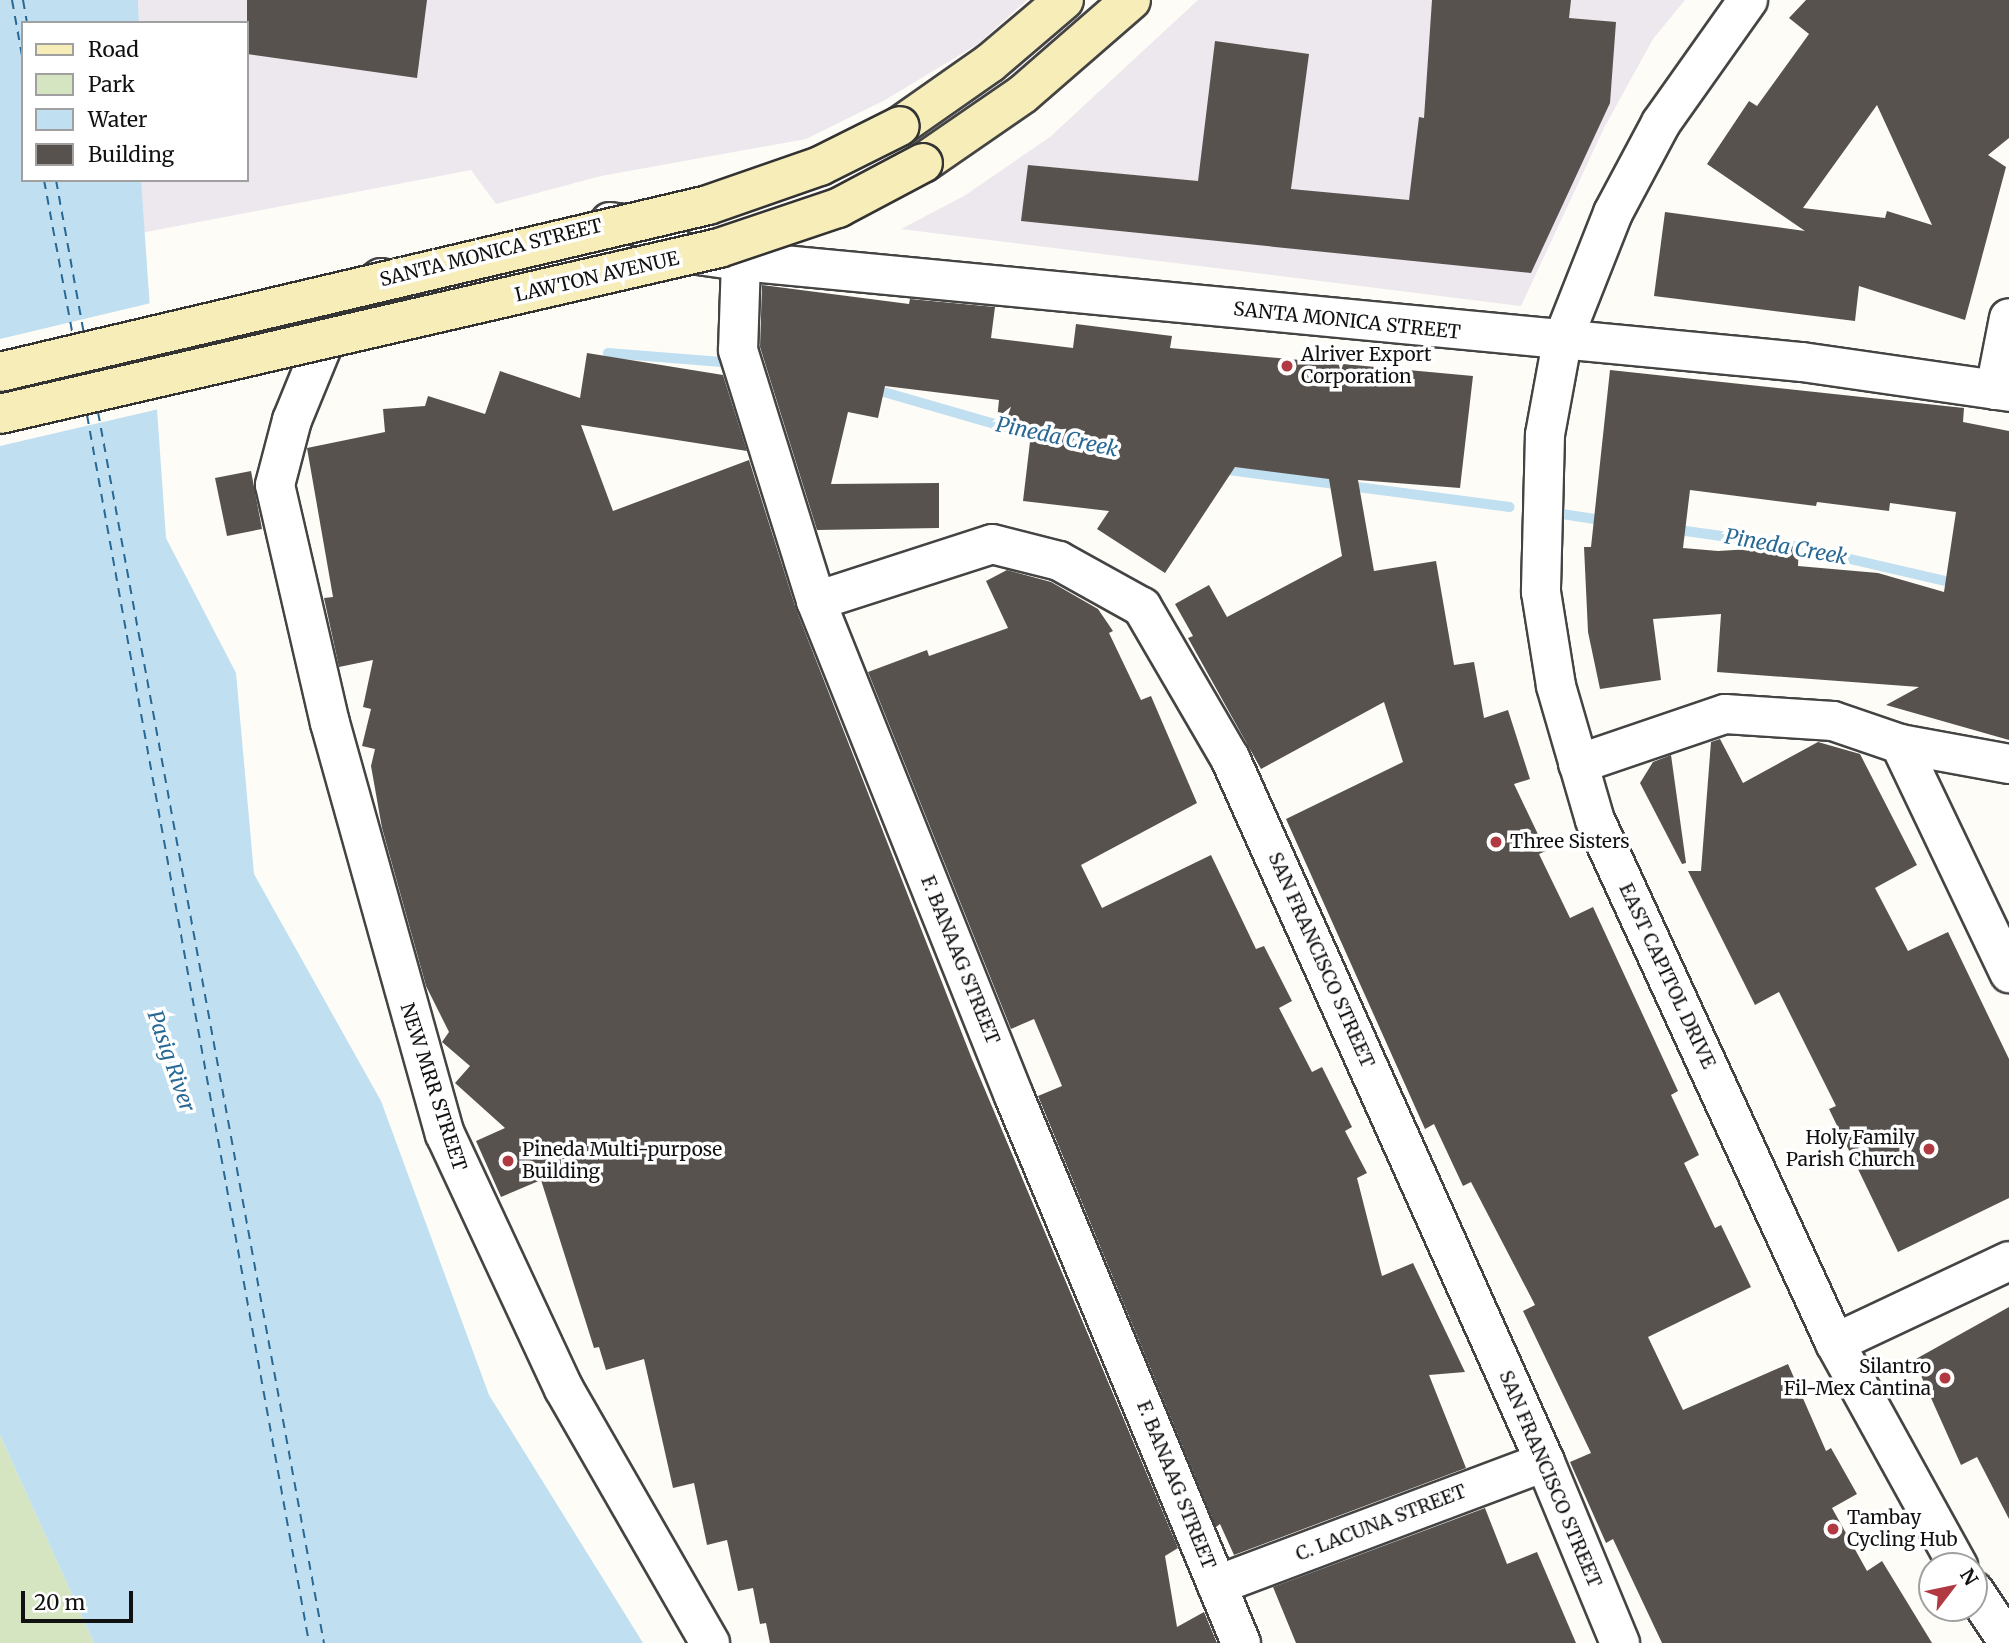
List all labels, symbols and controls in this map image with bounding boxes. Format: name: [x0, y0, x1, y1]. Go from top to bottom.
legend: [21, 21, 248, 182]
text: Road: [88, 36, 139, 63]
text: Park: [88, 71, 135, 98]
text: Water: [88, 106, 147, 133]
text: Building: [88, 141, 174, 168]
street label: SANTA MONICA STREET: [377, 214, 605, 292]
street label: LAWTON AVENUE: [513, 247, 681, 307]
street label: SANTA MONICA STREET: [1232, 298, 1462, 344]
place label: Alriver Export Corporation: [1301, 344, 1432, 388]
marker: Alriver Export Corporation: [1279, 358, 1295, 374]
water label: Pineda Creek: [994, 412, 1120, 462]
water label: Pineda Creek: [1723, 524, 1849, 570]
place label: Three Sisters: [1510, 831, 1630, 853]
marker: Three Sisters: [1488, 834, 1504, 850]
street label: SAN FRANCISCO STREET: [1263, 849, 1379, 1071]
street label: F. BANAAG STREET: [916, 872, 1004, 1048]
street label: EAST CAPITOL DRIVE: [1614, 880, 1720, 1072]
street label: NEW MRR STREET: [395, 1000, 471, 1174]
water label: Pasig River: [142, 1007, 200, 1115]
place label: Holy Family Parish Church: [1786, 1127, 1915, 1171]
place label: Pineda Multi-purpose Building: [522, 1139, 722, 1183]
marker: Holy Family Parish Church: [1921, 1141, 1937, 1157]
marker: Pineda Multi-purpose Building: [500, 1153, 516, 1169]
place label: Silantro Fil-Mex Cantina: [1784, 1356, 1931, 1400]
street label: SAN FRANCISCO STREET: [1494, 1367, 1606, 1591]
marker: Silantro Fil-Mex Cantina: [1937, 1370, 1953, 1386]
street label: F. BANAAG STREET: [1132, 1397, 1220, 1573]
street label: C. LACUNA STREET: [1293, 1480, 1469, 1566]
place label: Tambay Cycling Hub: [1847, 1507, 1958, 1551]
marker: Tambay Cycling Hub: [1825, 1521, 1841, 1537]
north arrow: [1918, 1552, 1988, 1622]
text: N: [1955, 1564, 1983, 1590]
scale bar: [24, 1576, 136, 1620]
text: 20 m: [34, 1589, 85, 1616]

